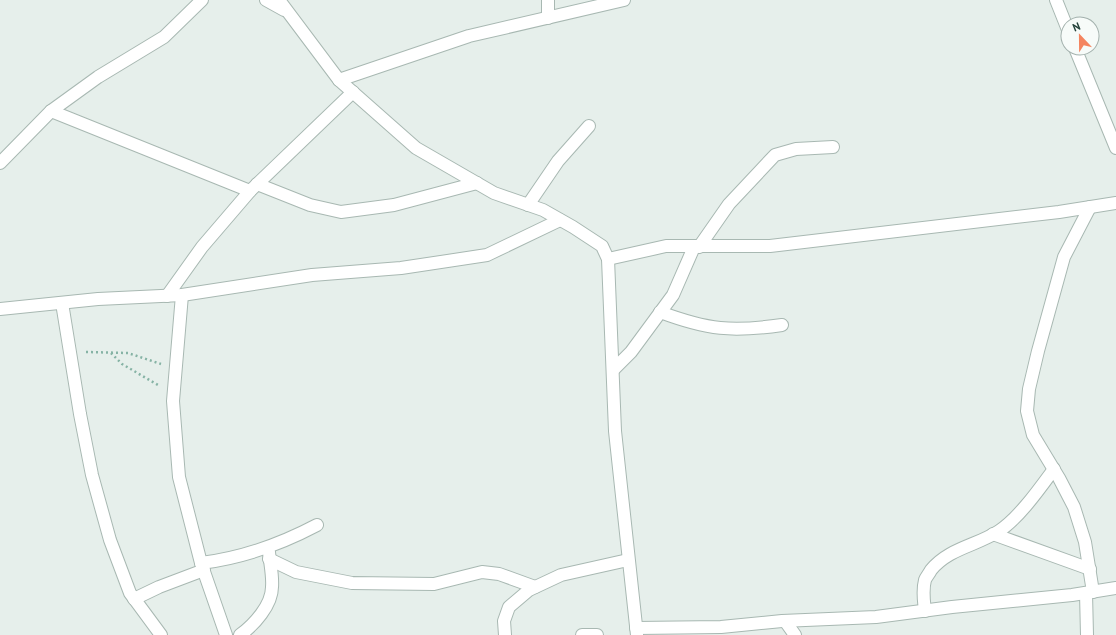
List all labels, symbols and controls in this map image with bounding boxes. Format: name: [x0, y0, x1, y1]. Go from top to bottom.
north arrow: [1060, 16, 1100, 56]
text: N: [1070, 19, 1082, 35]

